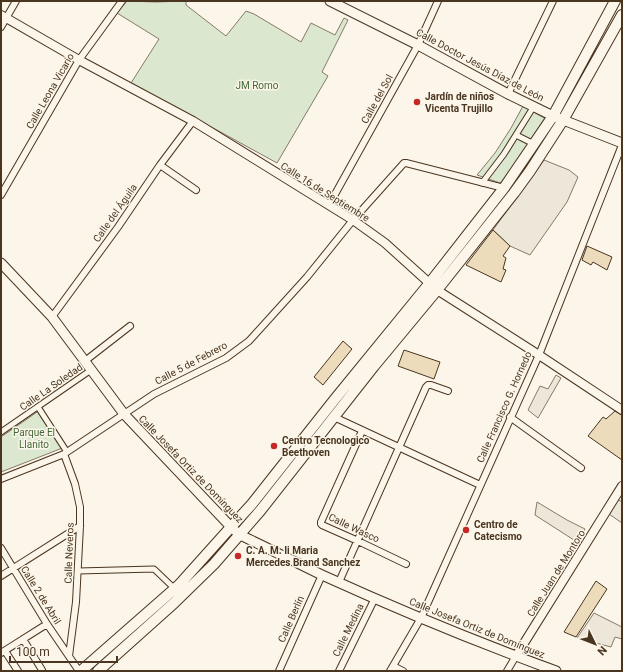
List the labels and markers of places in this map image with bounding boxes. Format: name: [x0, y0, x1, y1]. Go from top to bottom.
place label: Jardín de niños Vicenta Trujillo: [425, 91, 494, 114]
marker: Jardín de niños Vicenta Trujillo: [412, 97, 422, 107]
place label: Centro Tecnologico Beethoven: [282, 435, 370, 458]
marker: Centro Tecnologico Beethoven: [269, 441, 279, 451]
place label: Centro de Catecismo: [474, 519, 522, 542]
marker: Centro de Catecismo: [461, 525, 471, 535]
place label: C. A. M. Ii Maria Mercedes Brand Sanchez: [246, 545, 360, 568]
marker: C. A. M. Ii Maria Mercedes Brand Sanchez: [233, 551, 243, 561]

